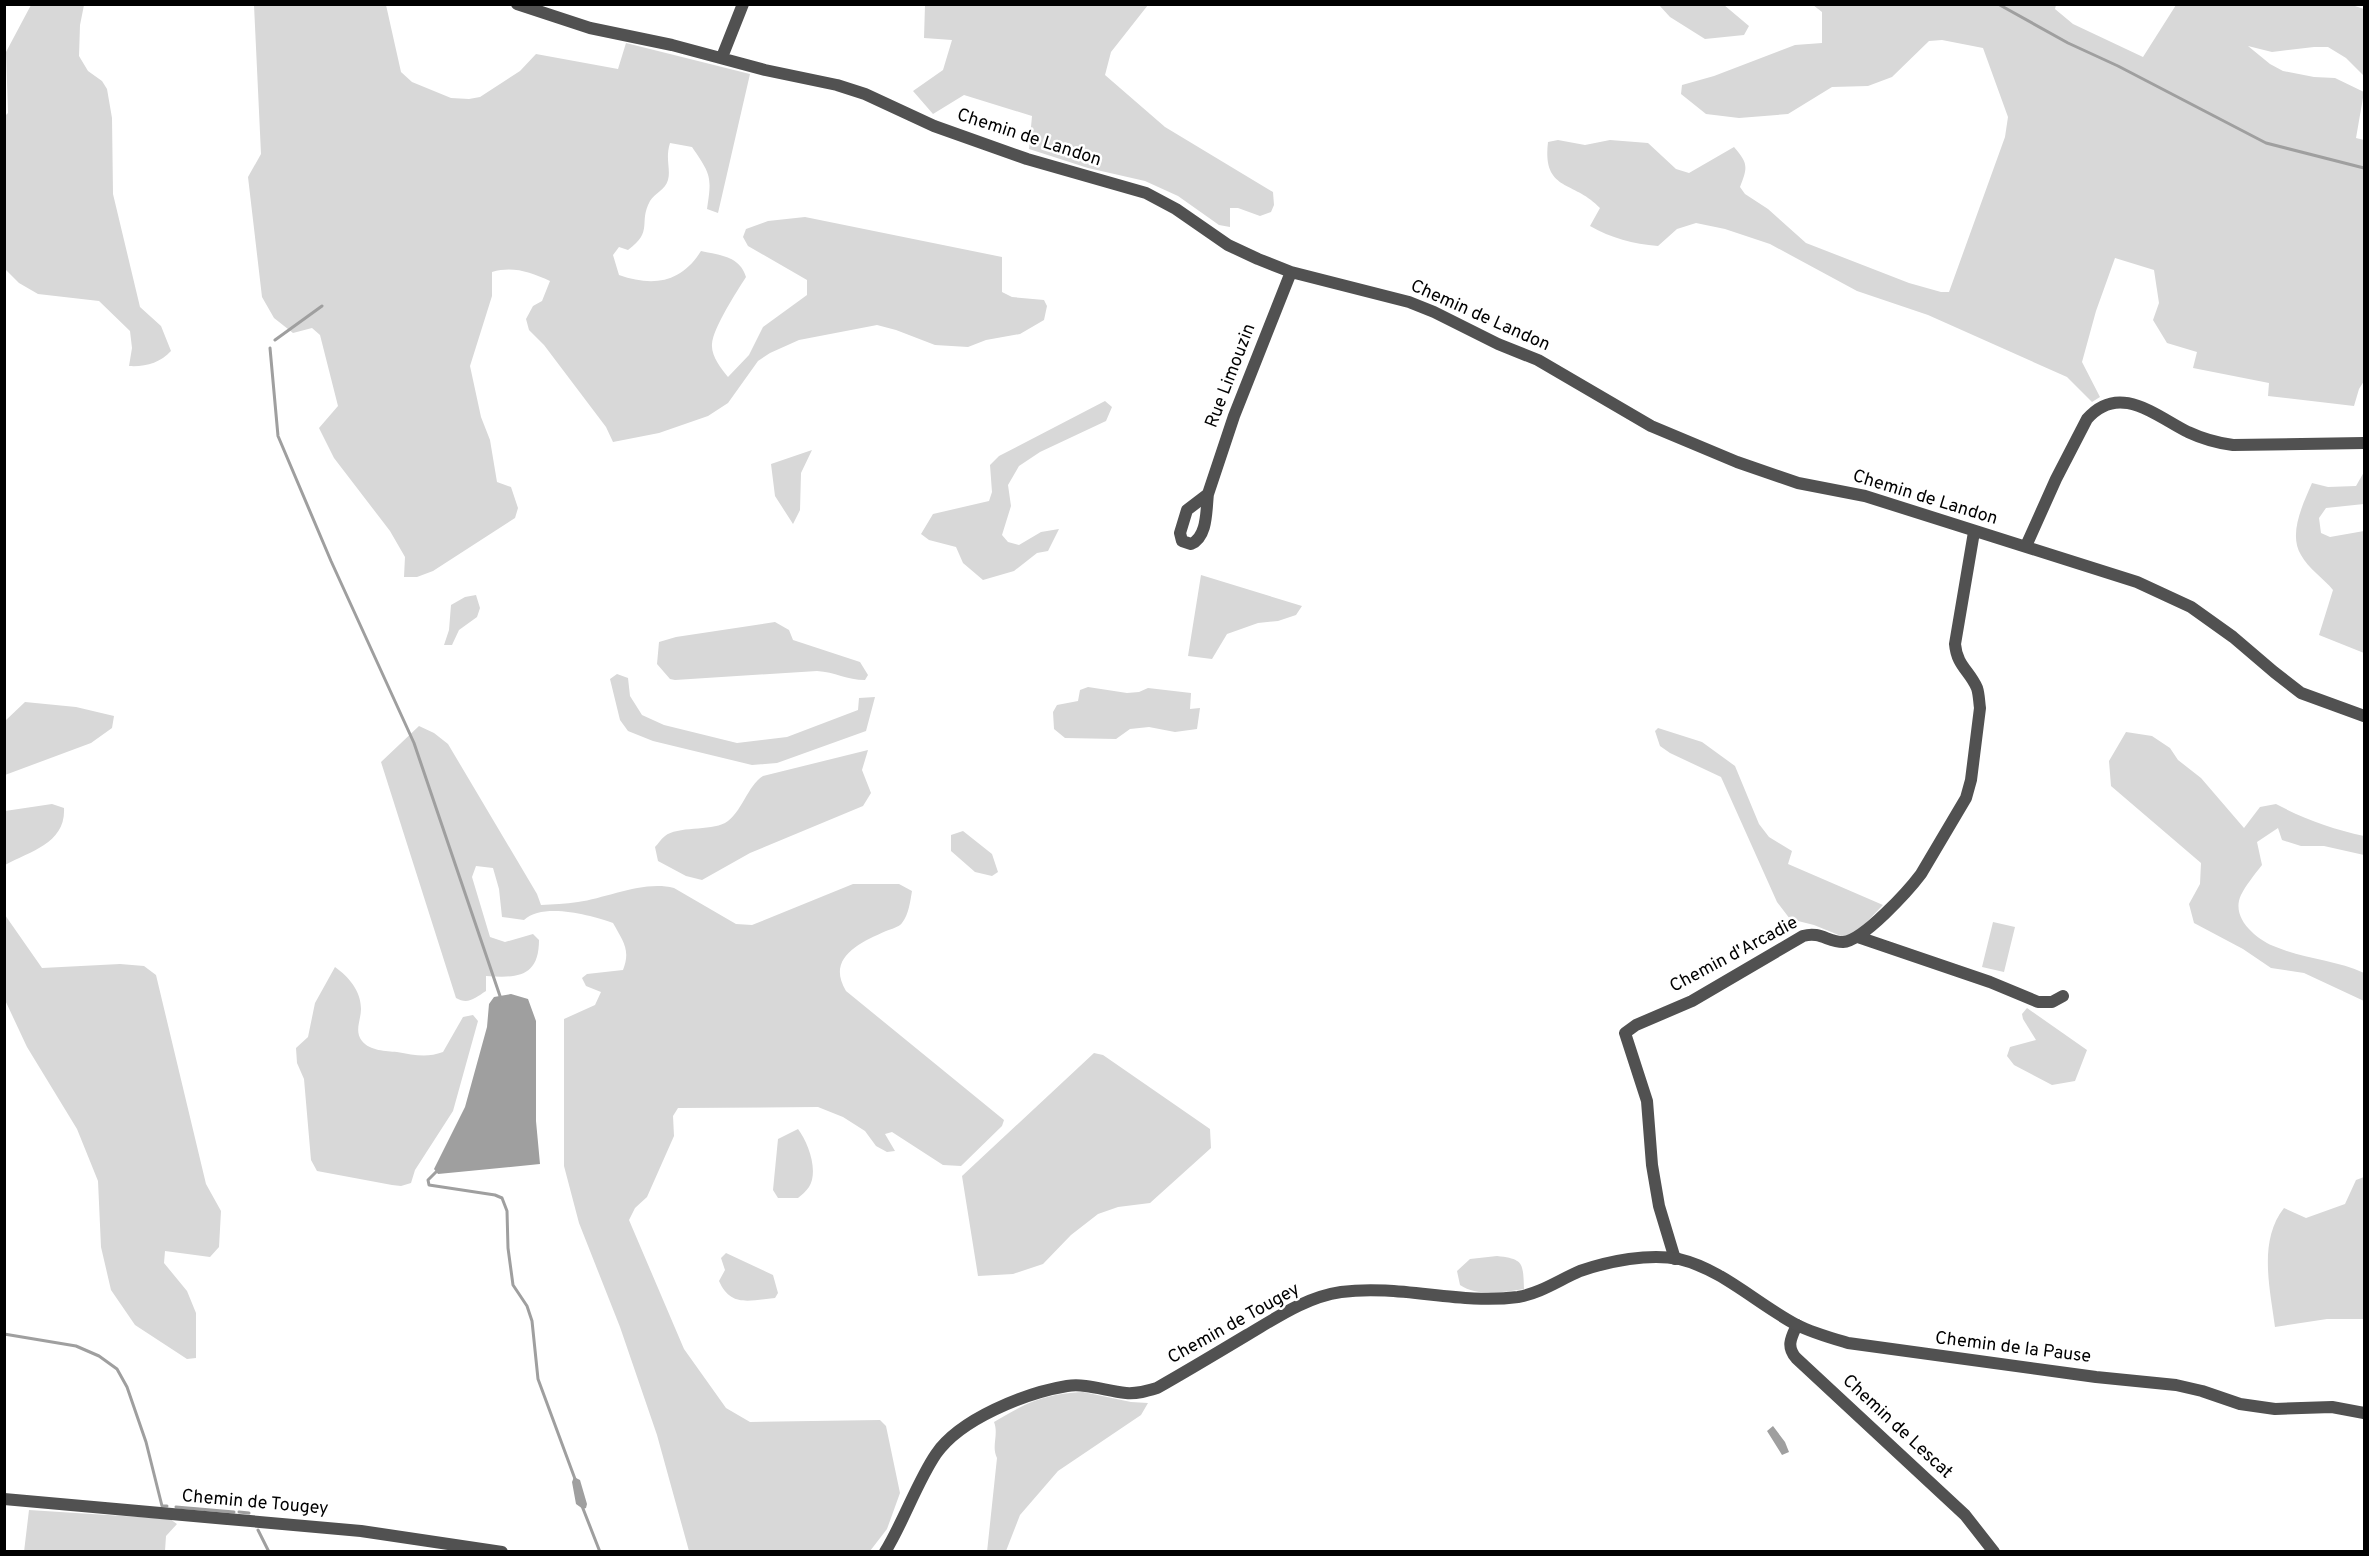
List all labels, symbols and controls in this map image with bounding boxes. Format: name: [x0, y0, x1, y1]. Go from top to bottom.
street label: Chemin de Landon: [954, 104, 1104, 172]
street label: Chemin de Landon: [1407, 275, 1553, 357]
street label: Rue Limouzin: [1201, 321, 1261, 431]
street label: Chemin de Landon: [1850, 465, 2000, 531]
street label: Chemin d'Arcadie: [1666, 912, 1802, 998]
street label: Chemin de Tougey: [1164, 1278, 1304, 1370]
street label: Chemin de la Pause: [1934, 1327, 2092, 1369]
street label: Chemin de Lescat: [1837, 1370, 1957, 1484]
street label: Chemin de Tougey: [181, 1485, 329, 1521]

